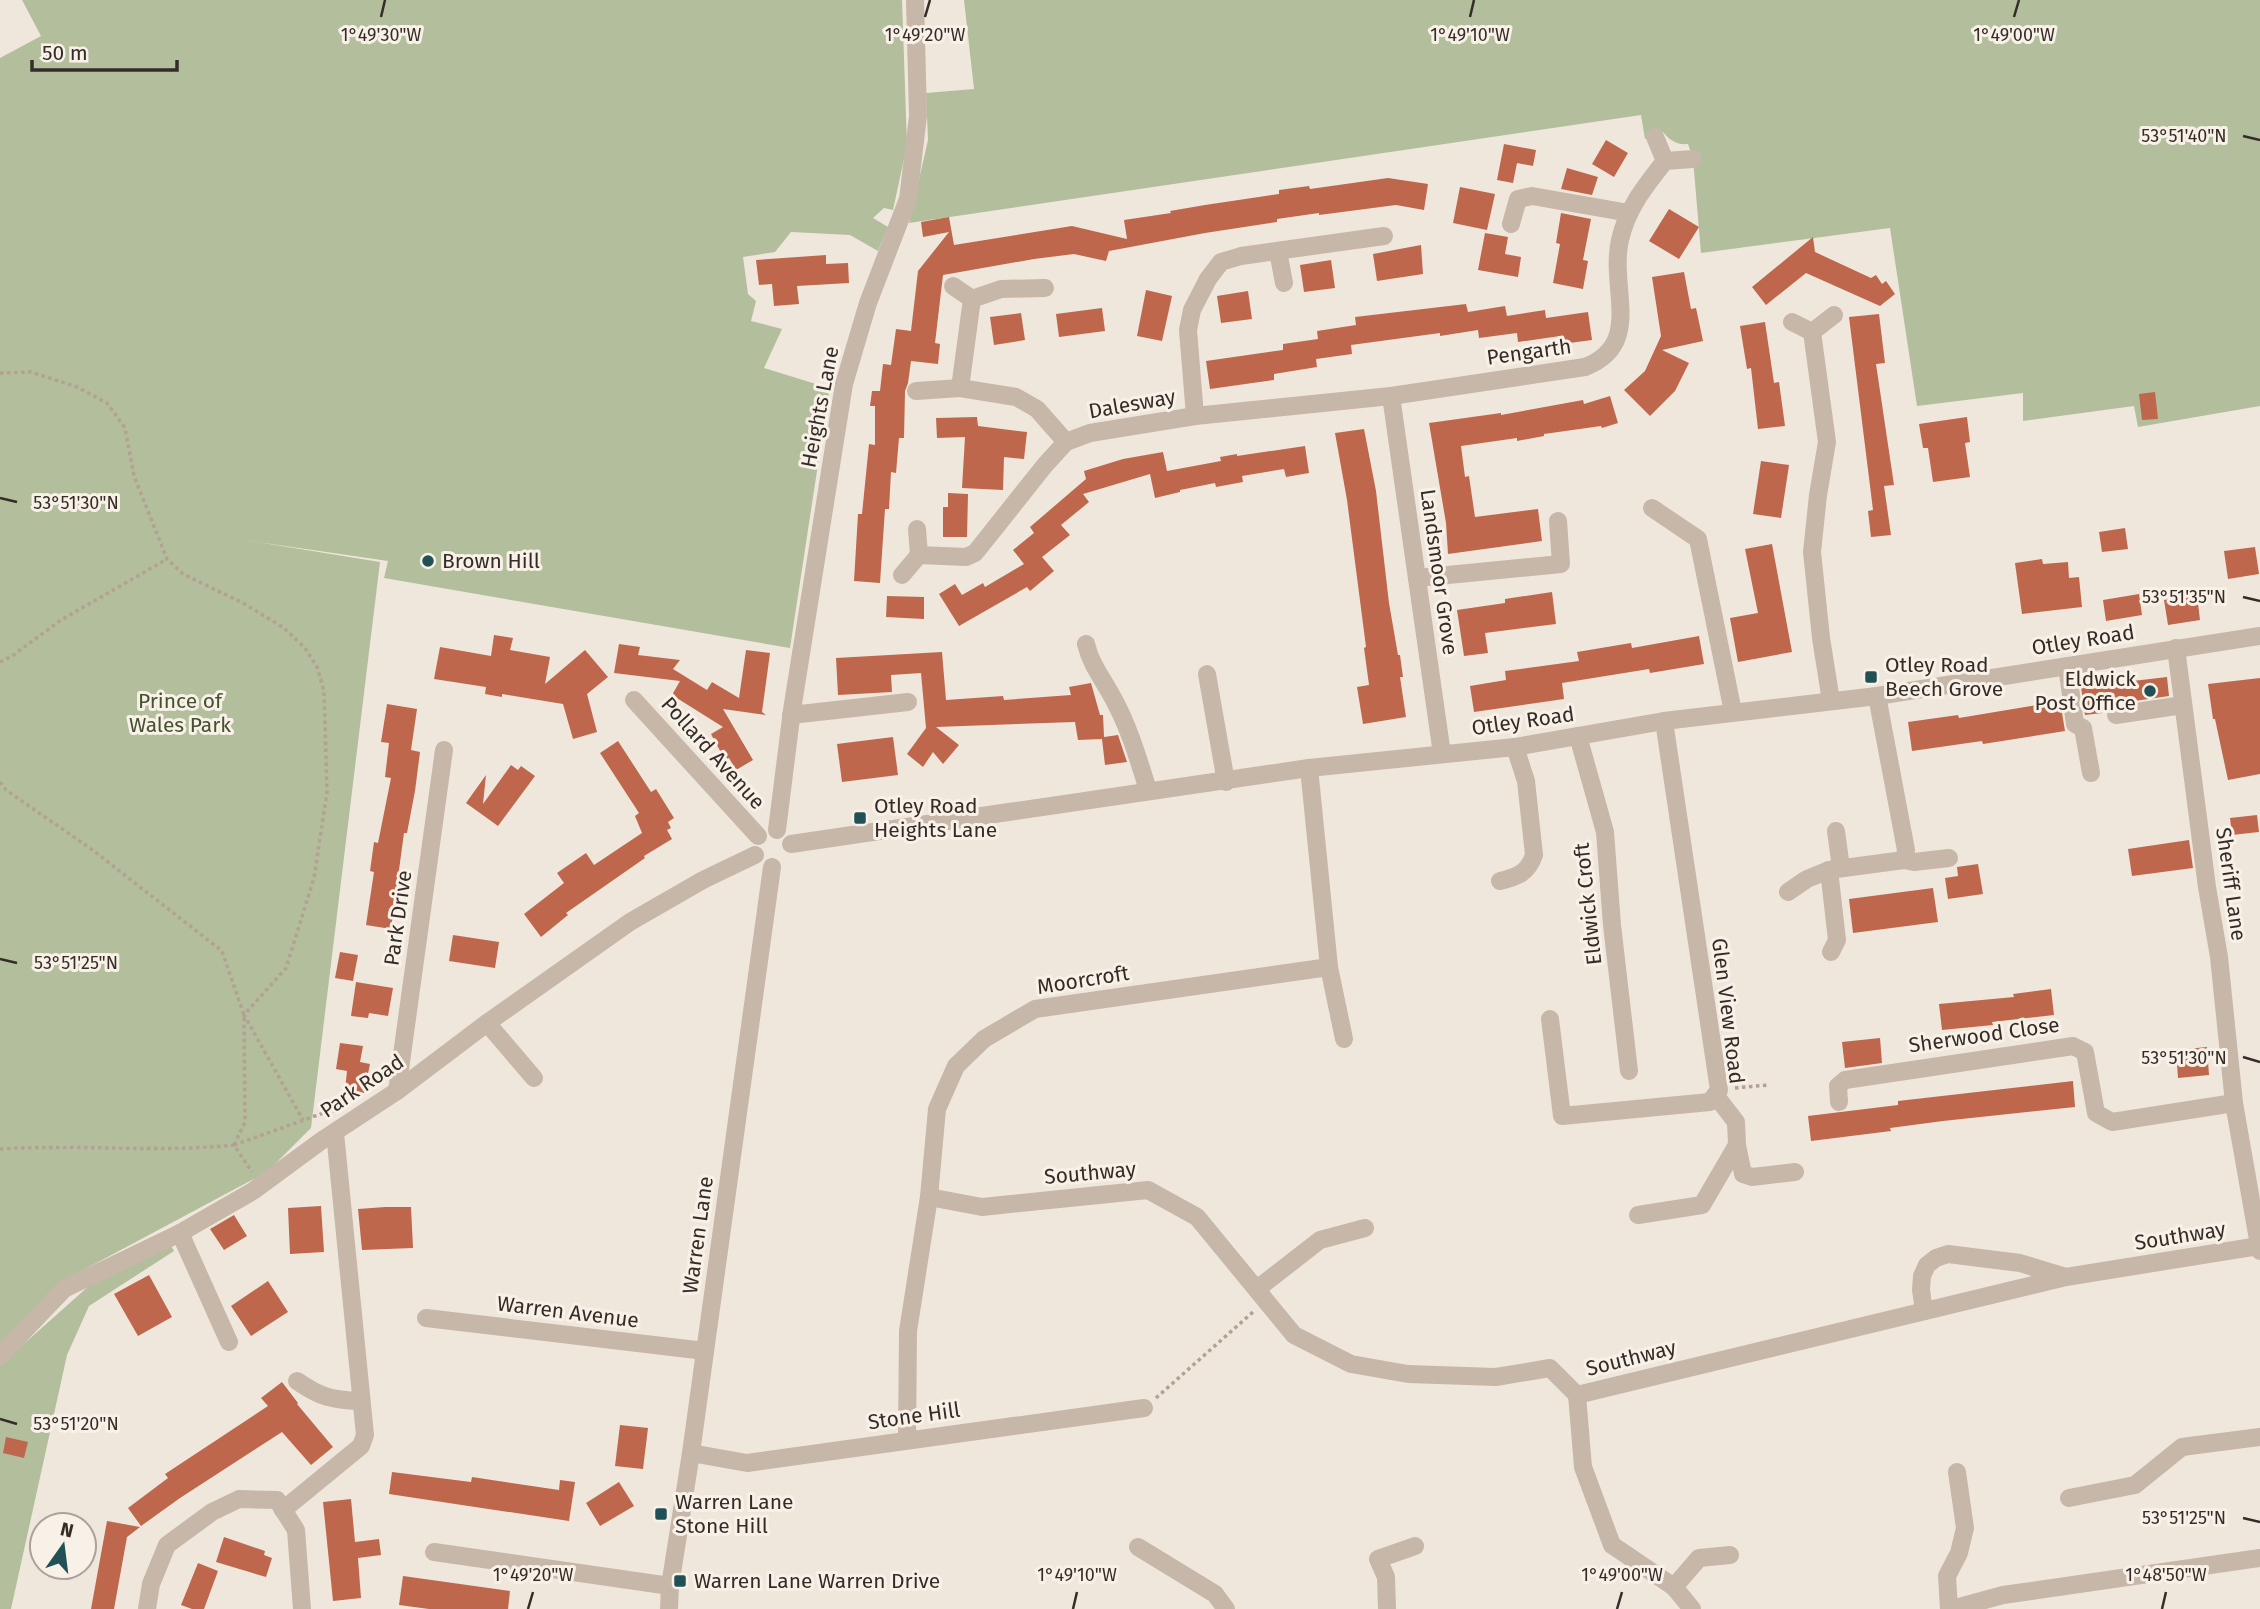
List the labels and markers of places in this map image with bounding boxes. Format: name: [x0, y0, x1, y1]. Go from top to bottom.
place label: Brown Hill: [442, 548, 540, 574]
marker: Brown Hill: [420, 553, 436, 569]
place label: Otley Road Beech Grove: [1885, 652, 2003, 702]
place label: Eldwick Post Office: [2035, 666, 2136, 716]
marker: Otley Road Beech Grove: [1863, 669, 1879, 685]
marker: Eldwick Post Office: [2142, 683, 2158, 699]
place label: Otley Road Heights Lane: [874, 793, 997, 843]
marker: Otley Road Heights Lane: [852, 810, 868, 826]
place label: Warren Lane Stone Hill: [675, 1489, 793, 1539]
marker: Warren Lane Stone Hill: [653, 1506, 669, 1522]
place label: Warren Lane Warren Drive: [694, 1568, 940, 1594]
marker: Warren Lane Warren Drive: [672, 1573, 688, 1589]

